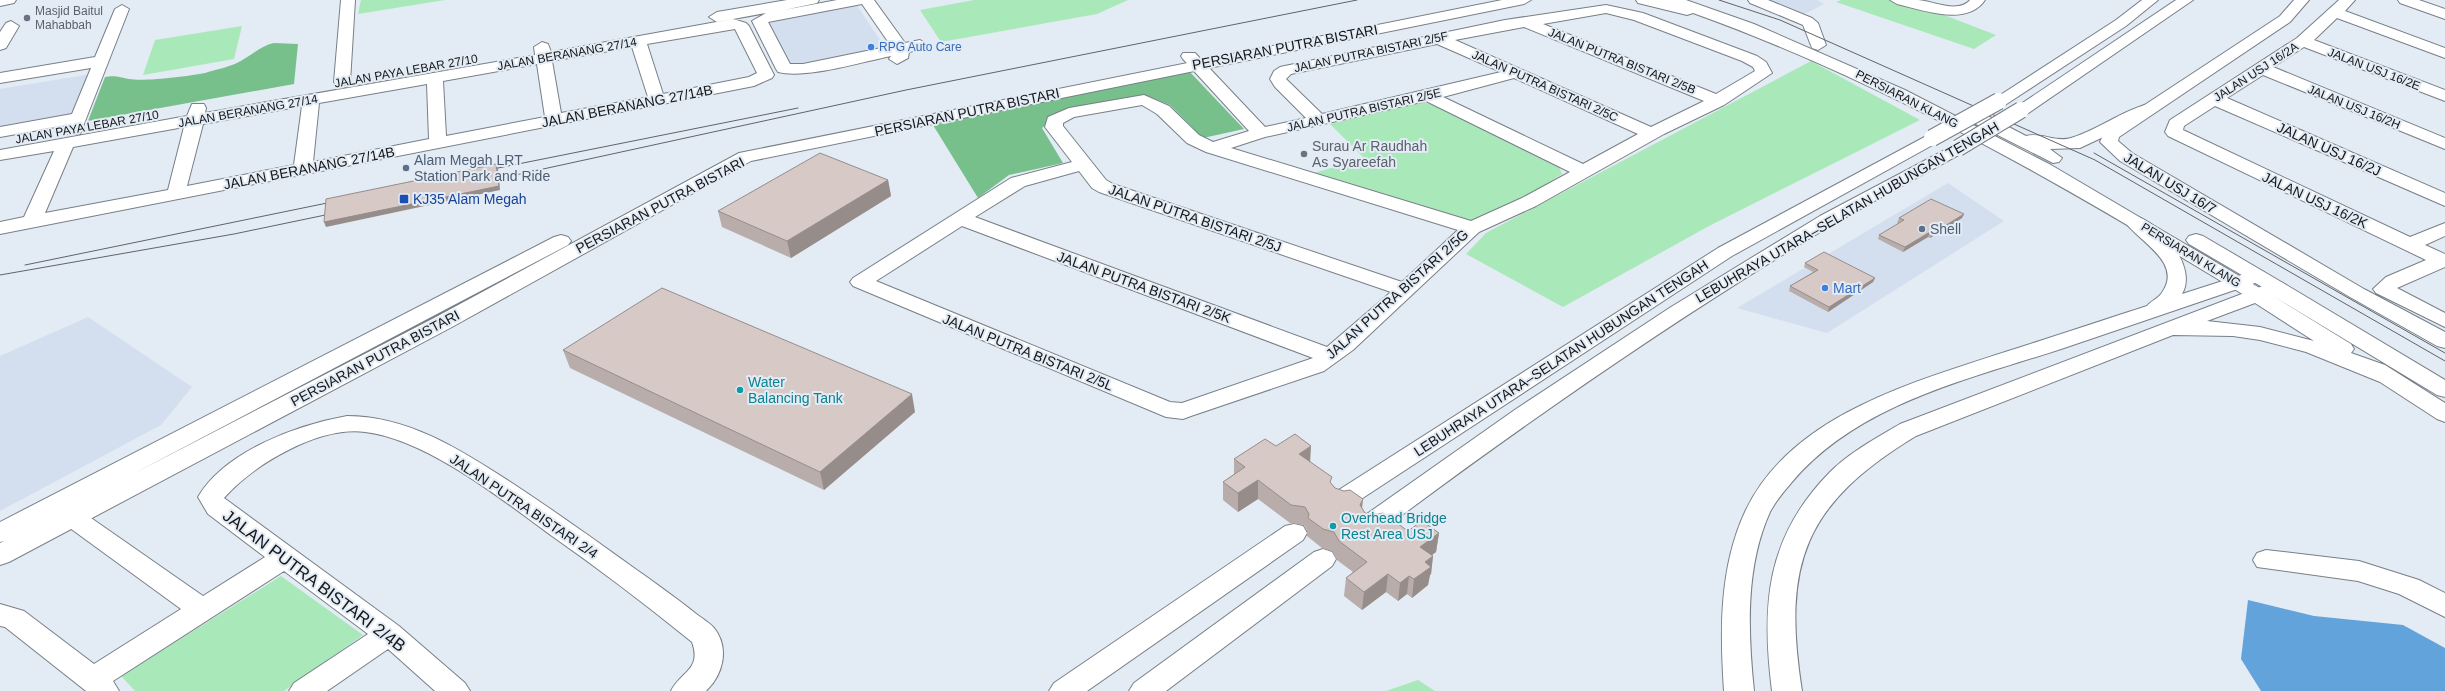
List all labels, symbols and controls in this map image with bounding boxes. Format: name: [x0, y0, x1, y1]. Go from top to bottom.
place label: Masjid Baitul Mahabbah: [35, 4, 103, 32]
marker: Masjid Baitul Mahabbah: [22, 13, 32, 23]
street label: PERSIARAN PUTRA BISTARI: [1191, 21, 1379, 73]
street label: JALAN PUTRA BISTARI 2/5B: [1546, 25, 1698, 97]
street label: JALAN PUTRA BISTARI 2/5F: [1293, 29, 1449, 75]
street label: JALAN BERANANG 27/14: [496, 35, 638, 73]
street label: JALAN USJ 16/2A: [2211, 39, 2301, 105]
place label: RPG Auto Care: [879, 40, 962, 54]
marker: RPG Auto Care: [866, 42, 876, 52]
street label: JALAN USJ 16/2E: [2326, 45, 2422, 93]
street label: JALAN PUTRA BISTARI 2/5C: [1470, 47, 1621, 125]
street label: JALAN PAYA LEBAR 27/10: [333, 51, 479, 91]
street label: PERSIARAN KLANG: [1853, 67, 1961, 131]
street label: JALAN BERANANG 27/14B: [540, 82, 714, 130]
street label: JALAN USJ 16/2H: [2306, 82, 2402, 132]
street label: PERSIARAN PUTRA BISTARI: [873, 85, 1061, 139]
street label: JALAN PUTRA BISTARI 2/5E: [1286, 85, 1442, 135]
street label: JALAN BERANANG 27/14: [177, 92, 319, 130]
street label: JALAN PAYA LEBAR 27/10: [14, 107, 160, 147]
street label: LEBUHRAYA UTARA–SELATAN HUBUNGAN TENGAH: [1692, 118, 2002, 306]
street label: JALAN USJ 16/2J: [2275, 119, 2383, 179]
place label: Surau Ar Raudhah As Syareefah: [1312, 138, 1427, 170]
street label: JALAN BERANANG 27/14B: [222, 144, 396, 192]
marker: Surau Ar Raudhah As Syareefah: [1299, 149, 1309, 159]
street label: JALAN USJ 16/7: [2121, 149, 2219, 217]
place label: Alam Megah LRT Station Park and Ride: [414, 152, 550, 184]
street label: PERSIARAN PUTRA BISTARI: [573, 154, 747, 256]
marker: Alam Megah LRT Station Park and Ride: [401, 163, 411, 173]
street label: JALAN USJ 16/2K: [2260, 169, 2371, 232]
street label: JALAN PUTRA BISTARI 2/5J: [1106, 181, 1284, 255]
place label: KJ35 Alam Megah: [413, 191, 527, 207]
marker: KJ35 Alam Megah: [398, 193, 410, 205]
street label: PERSIARAN KLANG: [2139, 220, 2243, 290]
place label: Shell: [1930, 221, 1961, 237]
marker: Shell: [1917, 224, 1927, 234]
street label: JALAN PUTRA BISTARI 2/5G: [1323, 226, 1471, 362]
street label: JALAN PUTRA BISTARI 2/5K: [1055, 248, 1234, 326]
street label: LEBUHRAYA UTARA–SELATAN HUBUNGAN TENGAH: [1411, 257, 1711, 459]
place label: Mart: [1833, 280, 1861, 296]
marker: Mart: [1820, 283, 1830, 293]
street label: PERSIARAN PUTRA BISTARI: [288, 307, 462, 409]
street label: JALAN PUTRA BISTARI 2/5L: [940, 310, 1116, 394]
place label: Water Balancing Tank: [748, 374, 844, 406]
marker: Water Balancing Tank: [735, 385, 745, 395]
street label: JALAN PUTRA BISTARI 2/4: [447, 450, 601, 562]
street label: JALAN PUTRA BISTARI 2/4B: [219, 506, 409, 656]
place label: Overhead Bridge Rest Area USJ: [1341, 510, 1447, 542]
marker: Overhead Bridge Rest Area USJ: [1328, 521, 1338, 531]

